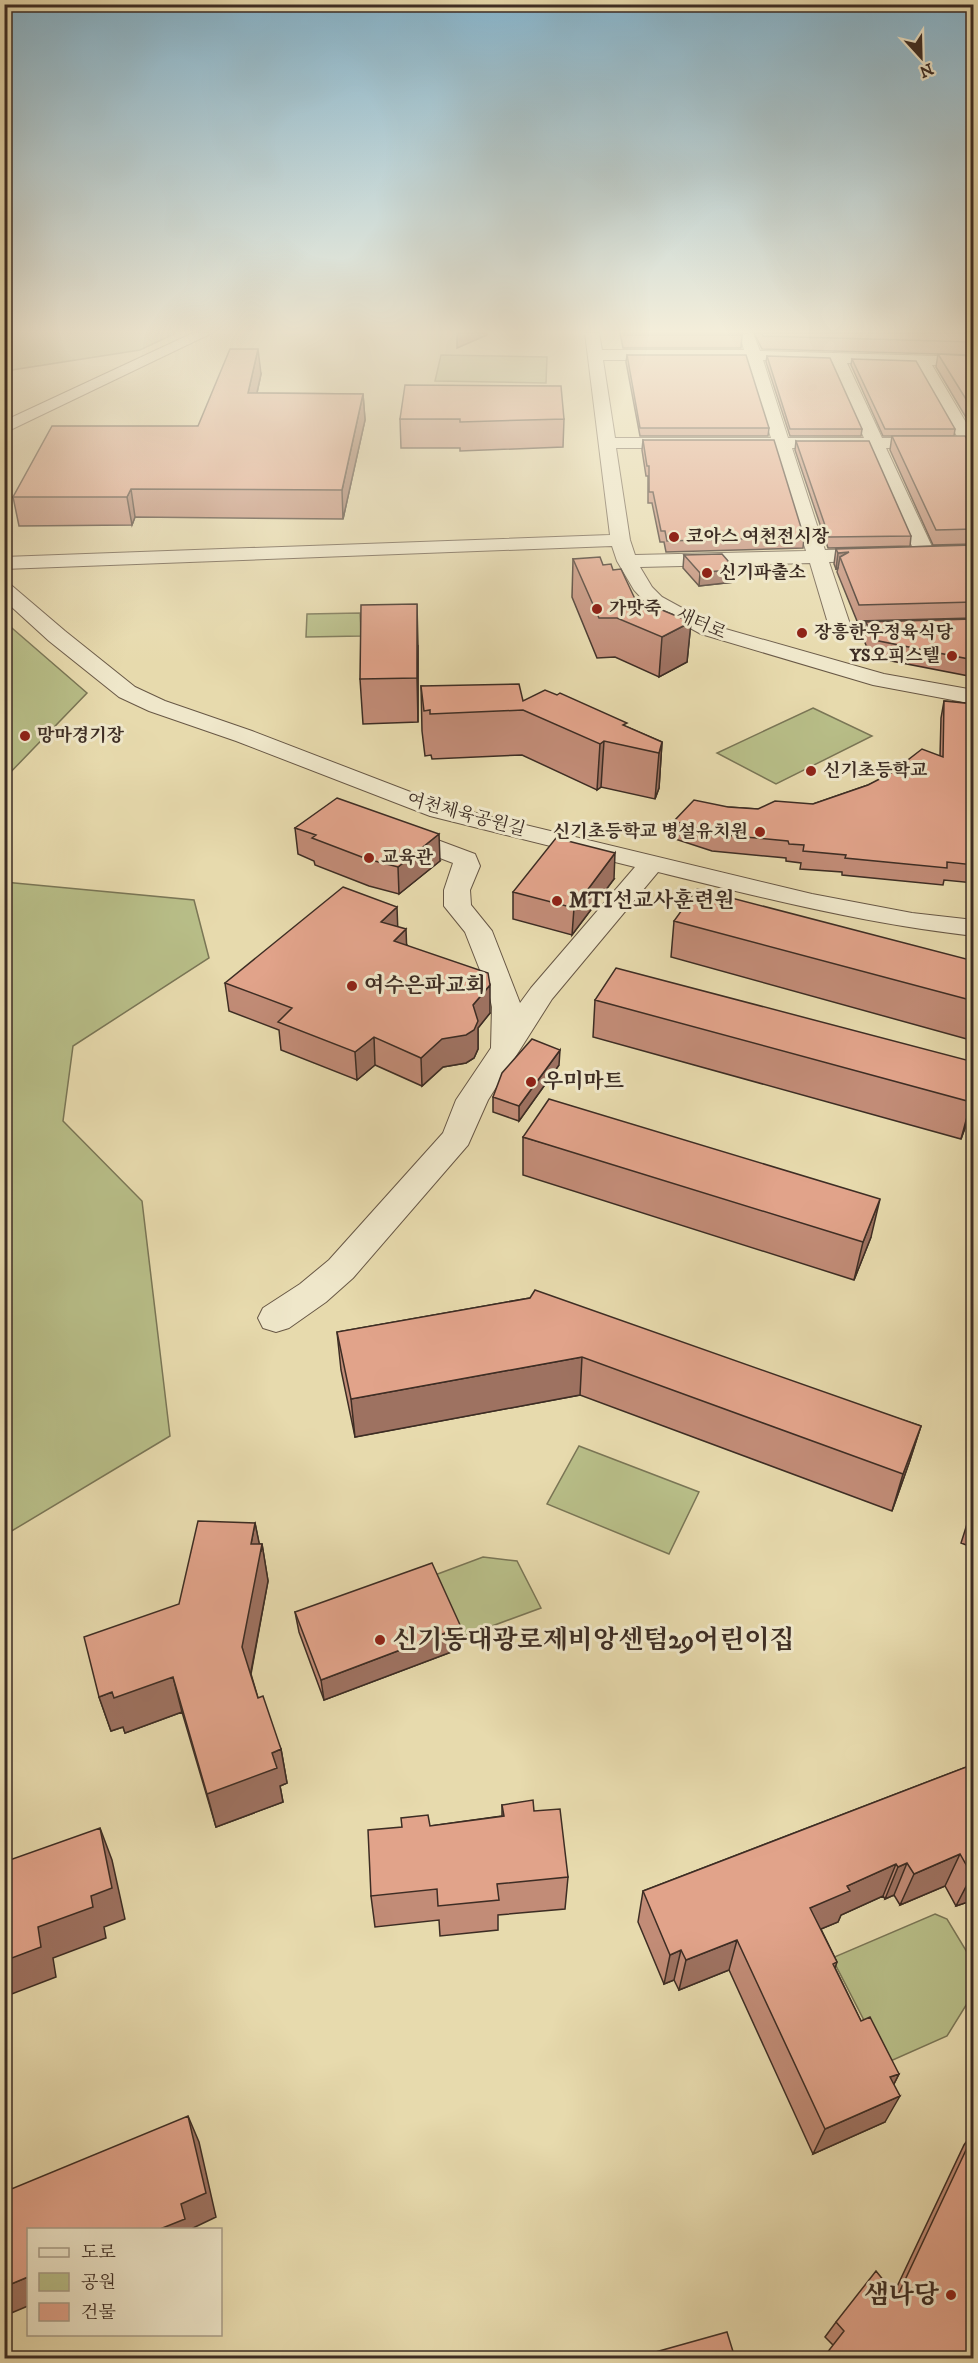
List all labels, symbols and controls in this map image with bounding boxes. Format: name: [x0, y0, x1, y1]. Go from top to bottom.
north arrow: [891, 27, 951, 87]
text: N: [916, 58, 936, 82]
place label: 코아스 여천전시장: [686, 526, 830, 548]
marker: 코아스 여천전시장: [667, 530, 681, 544]
place label: 신기파출소: [719, 562, 807, 584]
marker: 신기파출소: [700, 566, 714, 580]
place label: 가맛죽: [609, 598, 662, 620]
marker: 가맛죽: [590, 602, 604, 616]
street label: 새터로: [673, 603, 729, 645]
place label: 장흥한우정육식당: [814, 622, 954, 644]
marker: 장흥한우정육식당: [795, 626, 809, 640]
place label: YS오피스텔: [849, 645, 940, 667]
marker: YS오피스텔: [945, 649, 959, 663]
place label: 망마경기장: [37, 725, 125, 747]
marker: 망마경기장: [18, 729, 32, 743]
place label: 신기초등학교: [823, 760, 928, 782]
marker: 신기초등학교: [804, 764, 818, 778]
street label: 여천체육공원길: [404, 789, 528, 841]
place label: 신기초등학교 병설유치원: [553, 821, 748, 843]
marker: 신기초등학교 병설유치원: [753, 825, 767, 839]
place label: 교육관: [381, 847, 434, 869]
marker: 교육관: [362, 851, 376, 865]
place label: MTI선교사훈련원: [569, 888, 734, 914]
marker: MTI선교사훈련원: [550, 894, 564, 908]
place label: 여수은파교회: [364, 973, 486, 999]
marker: 여수은파교회: [345, 979, 359, 993]
place label: 우미마트: [543, 1069, 624, 1095]
marker: 우미마트: [524, 1075, 538, 1089]
place label: 신기동대광로제비앙센텀29어린이집: [392, 1624, 795, 1657]
marker: 신기동대광로제비앙센텀29어린이집: [373, 1633, 387, 1647]
legend: [27, 2228, 222, 2336]
text: 도로: [81, 2242, 116, 2264]
text: 공원: [81, 2272, 116, 2294]
place label: 샘나당: [864, 2279, 940, 2312]
marker: 샘나당: [944, 2288, 958, 2302]
text: 건물: [81, 2302, 116, 2324]

